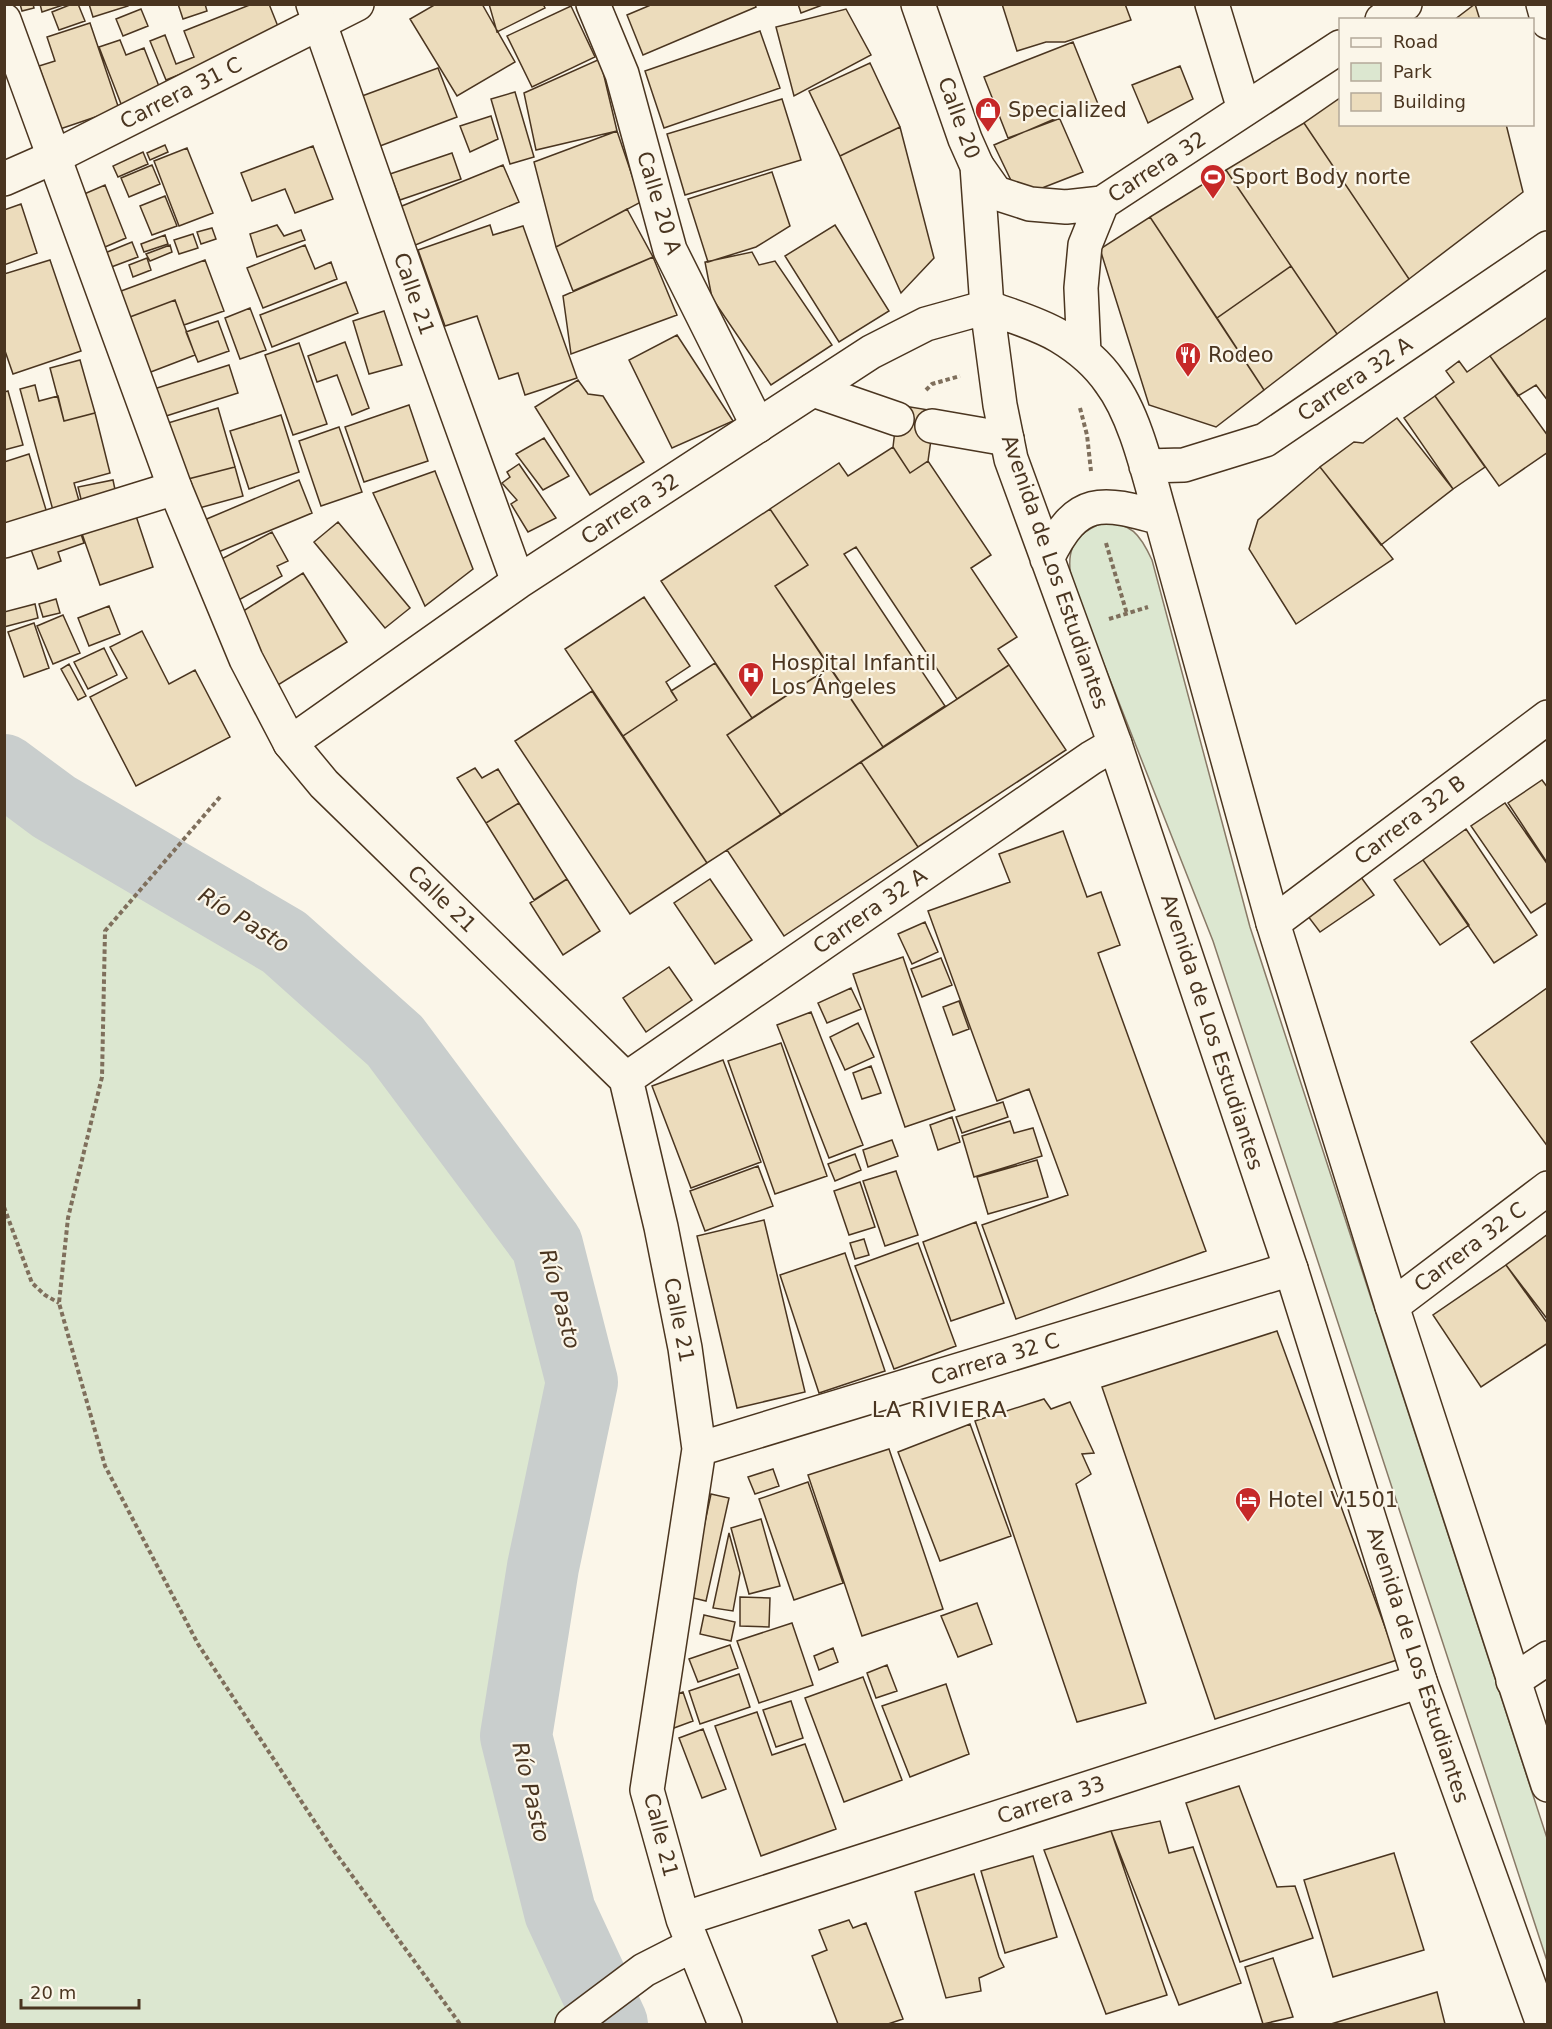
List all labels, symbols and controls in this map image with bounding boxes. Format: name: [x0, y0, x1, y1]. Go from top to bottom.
legend: [1339, 18, 1534, 126]
text: Road: [1393, 31, 1438, 52]
street label: Carrera 31 C: [116, 52, 246, 134]
text: Park: [1393, 61, 1432, 82]
street label: Calle 20: [933, 74, 985, 162]
text: Building: [1393, 91, 1466, 112]
shop icon: Specialized: [973, 95, 1003, 133]
place label: Specialized: [1008, 98, 1127, 122]
street label: Carrera 32: [1104, 126, 1210, 208]
street label: Calle 20 A: [632, 149, 686, 258]
sports icon: Sport Body norte: [1198, 162, 1228, 200]
place label: Sport Body norte: [1232, 165, 1411, 189]
street label: Calle 21: [389, 250, 439, 338]
street label: Carrera 32 A: [1293, 332, 1417, 426]
restaurant icon: Rodeo: [1173, 340, 1203, 378]
place label: Rodeo: [1208, 343, 1274, 367]
street label: Avenida de Los Estudiantes: [997, 432, 1113, 712]
street label: Carrera 32: [577, 468, 683, 550]
place label: Hospital Infantil Los Ángeles: [771, 651, 936, 699]
hospital icon: Hospital Infantil Los Ángeles: [736, 660, 766, 698]
street label: Carrera 32 B: [1350, 770, 1470, 870]
street label: Calle 21: [403, 861, 481, 937]
street label: Carrera 32 A: [809, 863, 932, 959]
water label: Río Pasto: [194, 882, 294, 958]
street label: Avenida de Los Estudiantes: [1156, 891, 1268, 1173]
street label: Carrera 32 C: [1410, 1197, 1530, 1297]
water label: Río Pasto: [535, 1246, 585, 1352]
street label: Calle 21: [659, 1276, 699, 1364]
street label: Carrera 32 C: [928, 1328, 1062, 1390]
district label: LA RIVIERA: [872, 1397, 1008, 1422]
hotel icon: Hotel V1501: [1233, 1485, 1263, 1523]
place label: Hotel V1501: [1268, 1488, 1398, 1512]
street label: Avenida de Los Estudiantes: [1362, 1524, 1474, 1806]
water label: Río Pasto: [507, 1739, 555, 1845]
street label: Carrera 33: [994, 1771, 1108, 1829]
street label: Calle 21: [639, 1791, 683, 1879]
scale bar: [21, 1972, 140, 2010]
text: 20 m: [30, 1982, 76, 2003]

